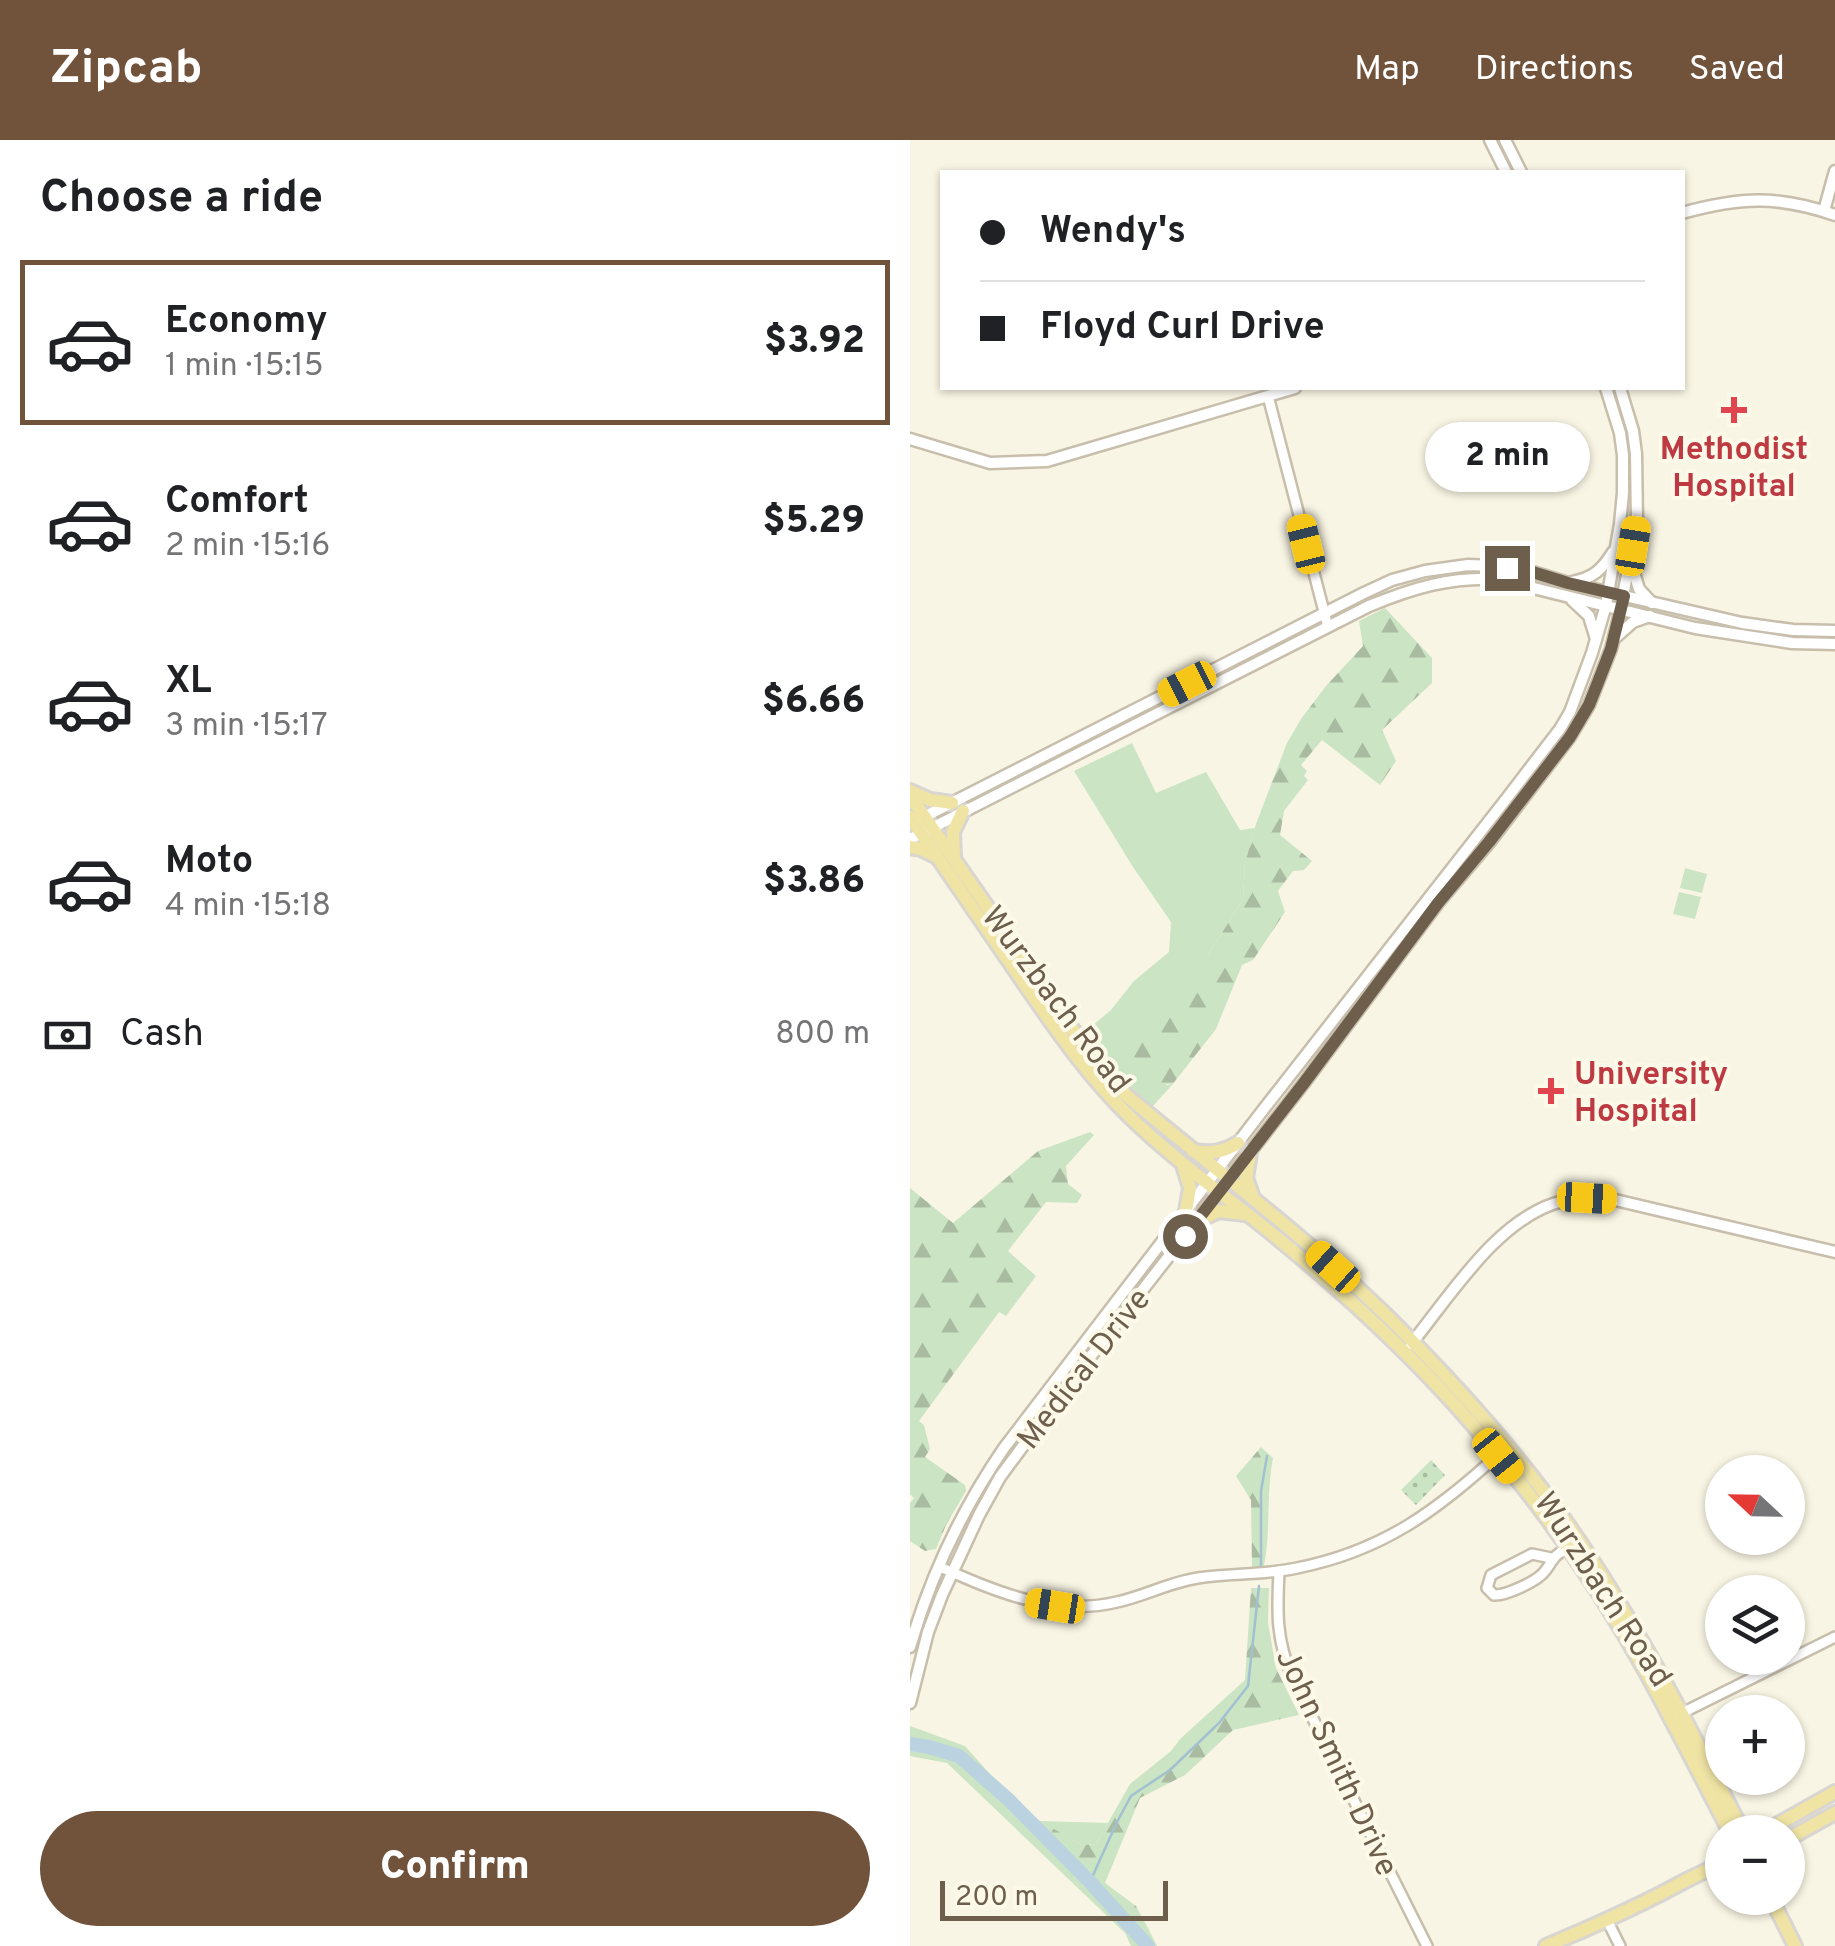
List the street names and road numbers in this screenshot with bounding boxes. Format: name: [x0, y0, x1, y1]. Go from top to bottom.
street label: Wurzbach Road: [971, 899, 1138, 1103]
street label: Medical Drive: [1010, 1281, 1161, 1459]
street label: Wurzbach Road: [1524, 1486, 1679, 1696]
street label: John Smith Drive: [1265, 1643, 1405, 1883]

